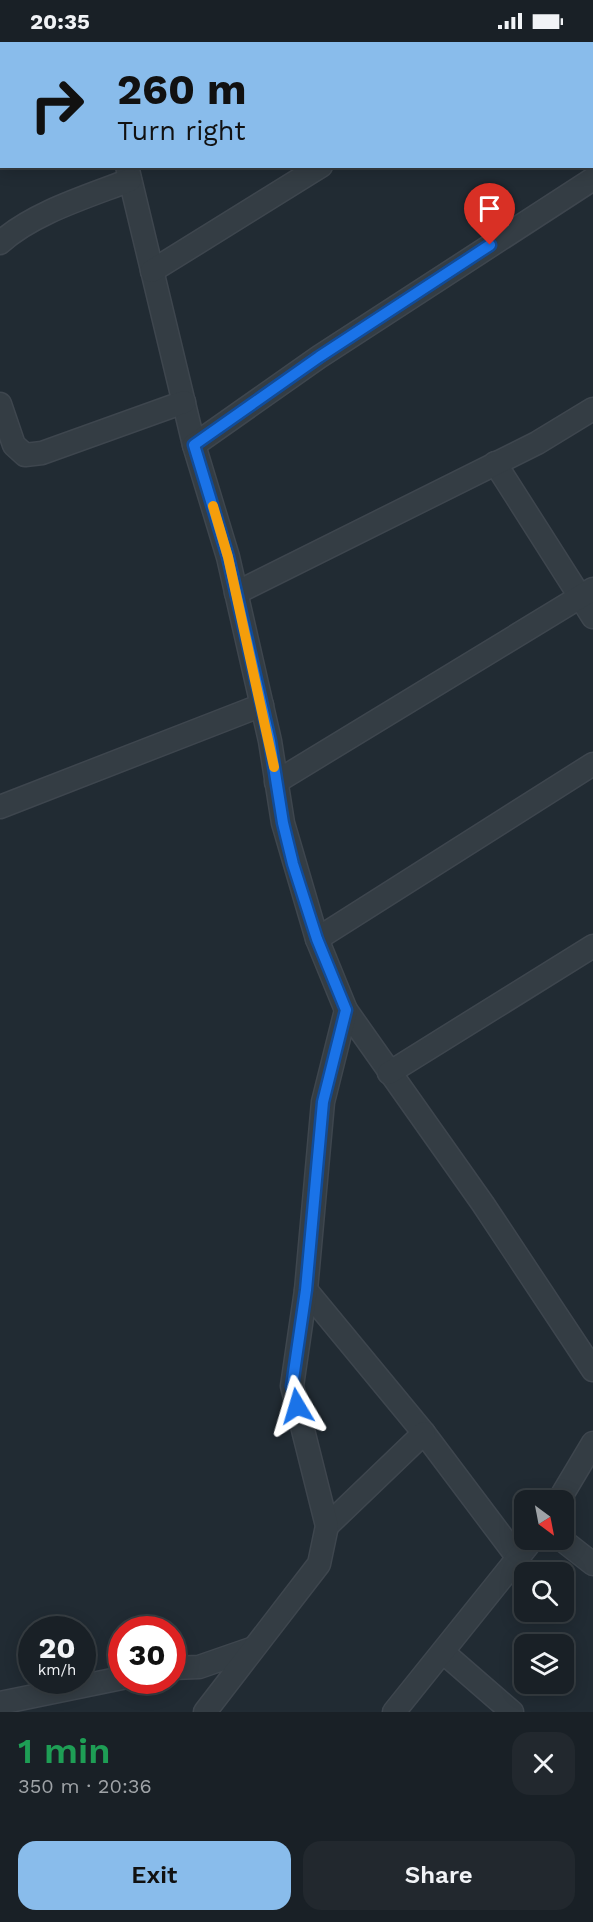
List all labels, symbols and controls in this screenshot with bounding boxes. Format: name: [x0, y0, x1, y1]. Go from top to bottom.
text: 20:35: [30, 9, 90, 34]
text: 260 m: [117, 65, 247, 114]
icon: right: [18, 66, 96, 144]
text: Turn right: [117, 115, 246, 147]
pin: [464, 183, 515, 245]
icon: arrive: [473, 192, 506, 225]
position arrow: [265, 1374, 329, 1438]
north arrow: [514, 1490, 574, 1550]
map controls: [514, 1490, 574, 1694]
button: search: [514, 1562, 574, 1622]
speed limit sign: 30: [108, 1616, 186, 1694]
text: 20: [38, 1630, 76, 1665]
button: layers: [514, 1634, 574, 1694]
text: km/h: [38, 1661, 76, 1679]
text: 1 min: [18, 1730, 110, 1772]
button: close: [512, 1732, 575, 1795]
text: 350 m · 20:36: [18, 1774, 152, 1798]
button: Exit: [18, 1841, 291, 1910]
button: Share: [303, 1841, 575, 1910]

